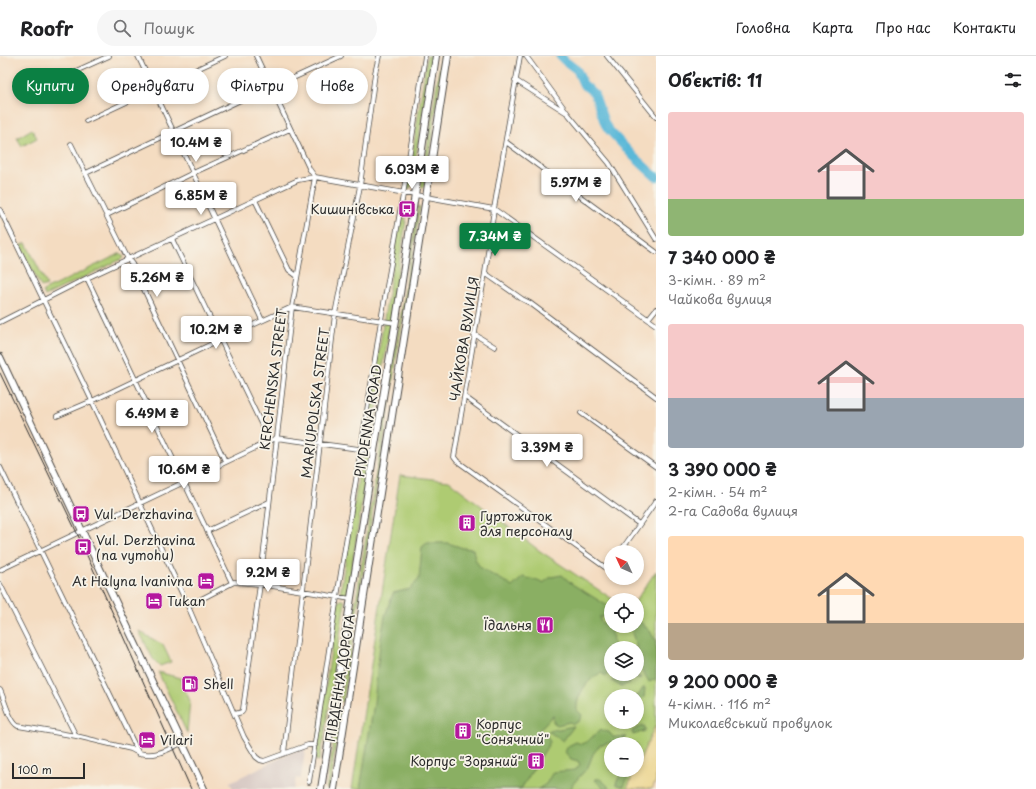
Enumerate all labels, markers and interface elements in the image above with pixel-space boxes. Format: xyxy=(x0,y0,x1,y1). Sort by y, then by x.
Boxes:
search box xyxy=(97,10,377,46)
text: Roofr xyxy=(20,14,73,42)
text: Пошук xyxy=(143,16,194,39)
icon: search xyxy=(111,17,133,39)
text: Головна xyxy=(736,17,790,38)
text: Карта xyxy=(812,17,853,38)
text: Про нас xyxy=(875,17,931,38)
text: Контакти xyxy=(953,17,1016,38)
text: Об’єктів: 11 xyxy=(668,67,762,93)
chip: Купити xyxy=(12,68,89,104)
chip: Орендувати xyxy=(97,68,209,104)
chip: Фільтри xyxy=(217,68,298,104)
chip: Нове xyxy=(306,68,368,104)
icon: filters xyxy=(1002,69,1024,91)
pin: 10.4M ₴ xyxy=(159,129,233,163)
text: 10.4M ₴ xyxy=(170,132,222,151)
icon: home xyxy=(810,138,882,210)
pin: 6.03M ₴ xyxy=(375,156,449,190)
text: 6.03M ₴ xyxy=(385,159,439,178)
pin: 5.97M ₴ xyxy=(539,169,613,203)
text: 5.97M ₴ xyxy=(550,172,602,191)
pin: 6.85M ₴ xyxy=(164,182,238,216)
text: 6.85M ₴ xyxy=(174,185,228,204)
place label: Кишинівська xyxy=(310,199,395,218)
bus stop icon: Кишинівська xyxy=(397,199,417,219)
pin: 7.34M ₴ xyxy=(458,223,532,257)
text: 7.34M ₴ xyxy=(469,226,521,245)
text: 7 340 000 ₴ xyxy=(668,244,776,270)
pin: 5.26M ₴ xyxy=(120,264,194,298)
text: 5.26M ₴ xyxy=(130,267,184,286)
text: 3-кімн. · 89 m² xyxy=(668,270,766,289)
street label: ЧАЙКОВА ВУЛИЦЯ xyxy=(444,275,483,403)
text: Чайкова вулиця xyxy=(668,289,772,308)
street label: KERCHENSKA STREET xyxy=(254,307,291,451)
pin: 10.2M ₴ xyxy=(179,316,253,350)
text: 10.2M ₴ xyxy=(190,319,242,338)
street label: MARIUPOLSKA STREET xyxy=(296,326,333,479)
icon: home xyxy=(810,350,882,422)
street label: PIVDENNA ROAD xyxy=(349,363,386,479)
pin: 6.49M ₴ xyxy=(115,400,189,434)
text: 6.49M ₴ xyxy=(125,403,179,422)
pin: 3.39M ₴ xyxy=(510,434,584,468)
text: 3.39M ₴ xyxy=(521,437,573,456)
pin: 10.6M ₴ xyxy=(147,456,221,490)
text: 3 390 000 ₴ xyxy=(668,456,777,482)
text: 10.6M ₴ xyxy=(158,459,210,478)
text: 2-кімн. · 54 m² xyxy=(668,482,767,501)
text: 2-га Садова вулиця xyxy=(668,501,798,520)
bus stop icon: Vul. Derzhavina xyxy=(71,504,91,524)
place label: Vul. Derzhavina xyxy=(94,504,194,523)
place label: Гуртожиток для персоналу xyxy=(480,506,573,540)
building icon: Гуртожиток для персоналу xyxy=(457,513,477,533)
place label: Vul. Derzhavina (na vymohu) xyxy=(96,530,196,564)
bus stop icon: Vul. Derzhavina (na vymohu) xyxy=(73,537,93,557)
north arrow xyxy=(604,545,644,585)
map controls xyxy=(604,545,644,777)
pin: 9.2M ₴ xyxy=(235,559,301,593)
text: 9.2M ₴ xyxy=(246,562,290,581)
icon: home xyxy=(810,562,882,634)
place label: At Halyna Ivanivna xyxy=(72,571,194,590)
hotel icon: At Halyna Ivanivna xyxy=(196,571,216,591)
hotel icon: Tukan xyxy=(144,591,164,611)
place label: Tukan xyxy=(167,591,206,610)
button: locate xyxy=(604,593,644,633)
street label: ПІВДЕННА ДОРОГА xyxy=(320,613,359,743)
place label: Їдальня xyxy=(484,615,532,634)
restaurant icon: Їдальня xyxy=(535,615,555,635)
button: layers xyxy=(604,641,644,681)
text: 9 200 000 ₴ xyxy=(668,668,777,694)
fuel station icon: Shell xyxy=(180,674,200,694)
place label: Shell xyxy=(203,674,234,693)
button: + xyxy=(604,689,644,729)
text: 4-кімн. · 116 m² xyxy=(668,694,771,713)
text: Миколаєвський провулок xyxy=(668,713,832,732)
place label: Корпус "Сонячний" xyxy=(476,714,549,748)
building icon: Корпус "Сонячний" xyxy=(453,721,473,741)
hotel icon: Vilari xyxy=(137,730,157,750)
place label: Vilari xyxy=(160,730,193,749)
button: − xyxy=(604,737,644,777)
place label: Корпус "Зоряний" xyxy=(410,751,523,770)
building icon: Корпус "Зоряний" xyxy=(526,751,546,771)
scale bar xyxy=(12,761,85,780)
text: 100 m xyxy=(18,761,52,778)

